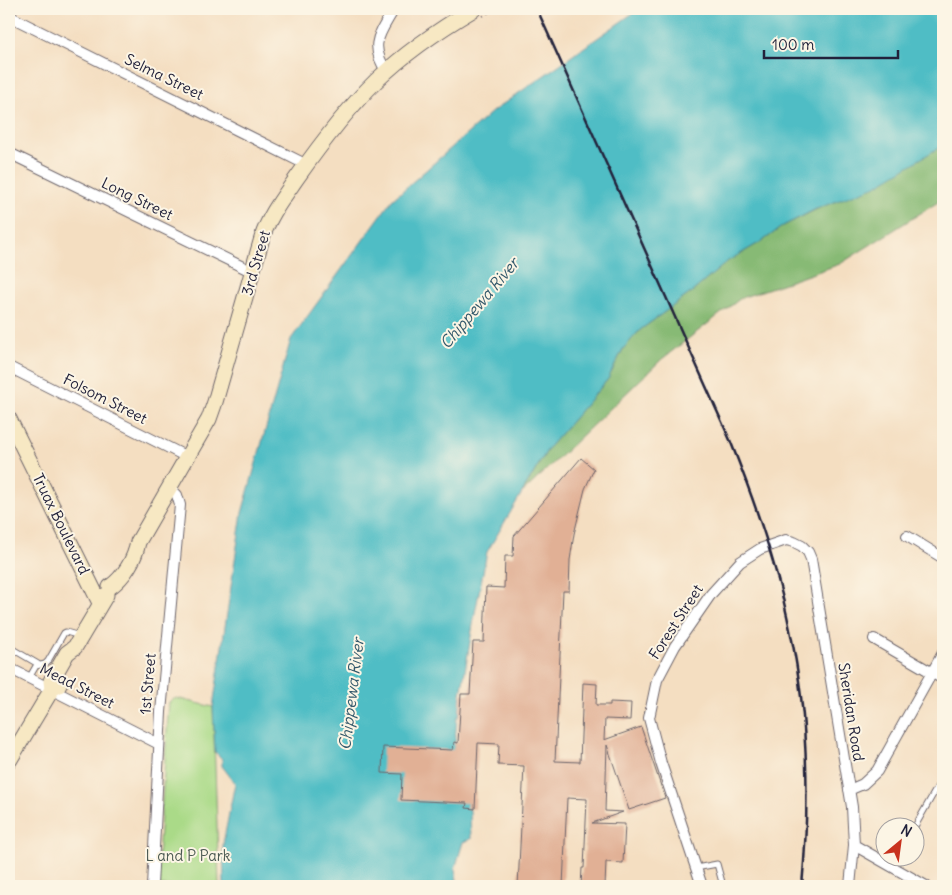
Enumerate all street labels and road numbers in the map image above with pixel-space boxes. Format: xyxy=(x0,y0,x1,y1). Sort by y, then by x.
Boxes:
street label: Selma Street xyxy=(122,49,207,104)
street label: Long Street xyxy=(98,173,176,224)
street label: 3rd Street xyxy=(237,228,274,298)
street label: Folsom Street xyxy=(60,369,150,428)
street label: Truax Boulevard xyxy=(29,470,94,578)
street label: Forest Street xyxy=(644,581,707,663)
street label: 1st Street xyxy=(135,653,160,715)
street label: Mead Street xyxy=(37,659,118,712)
street label: Sheridan Road xyxy=(834,661,869,763)

